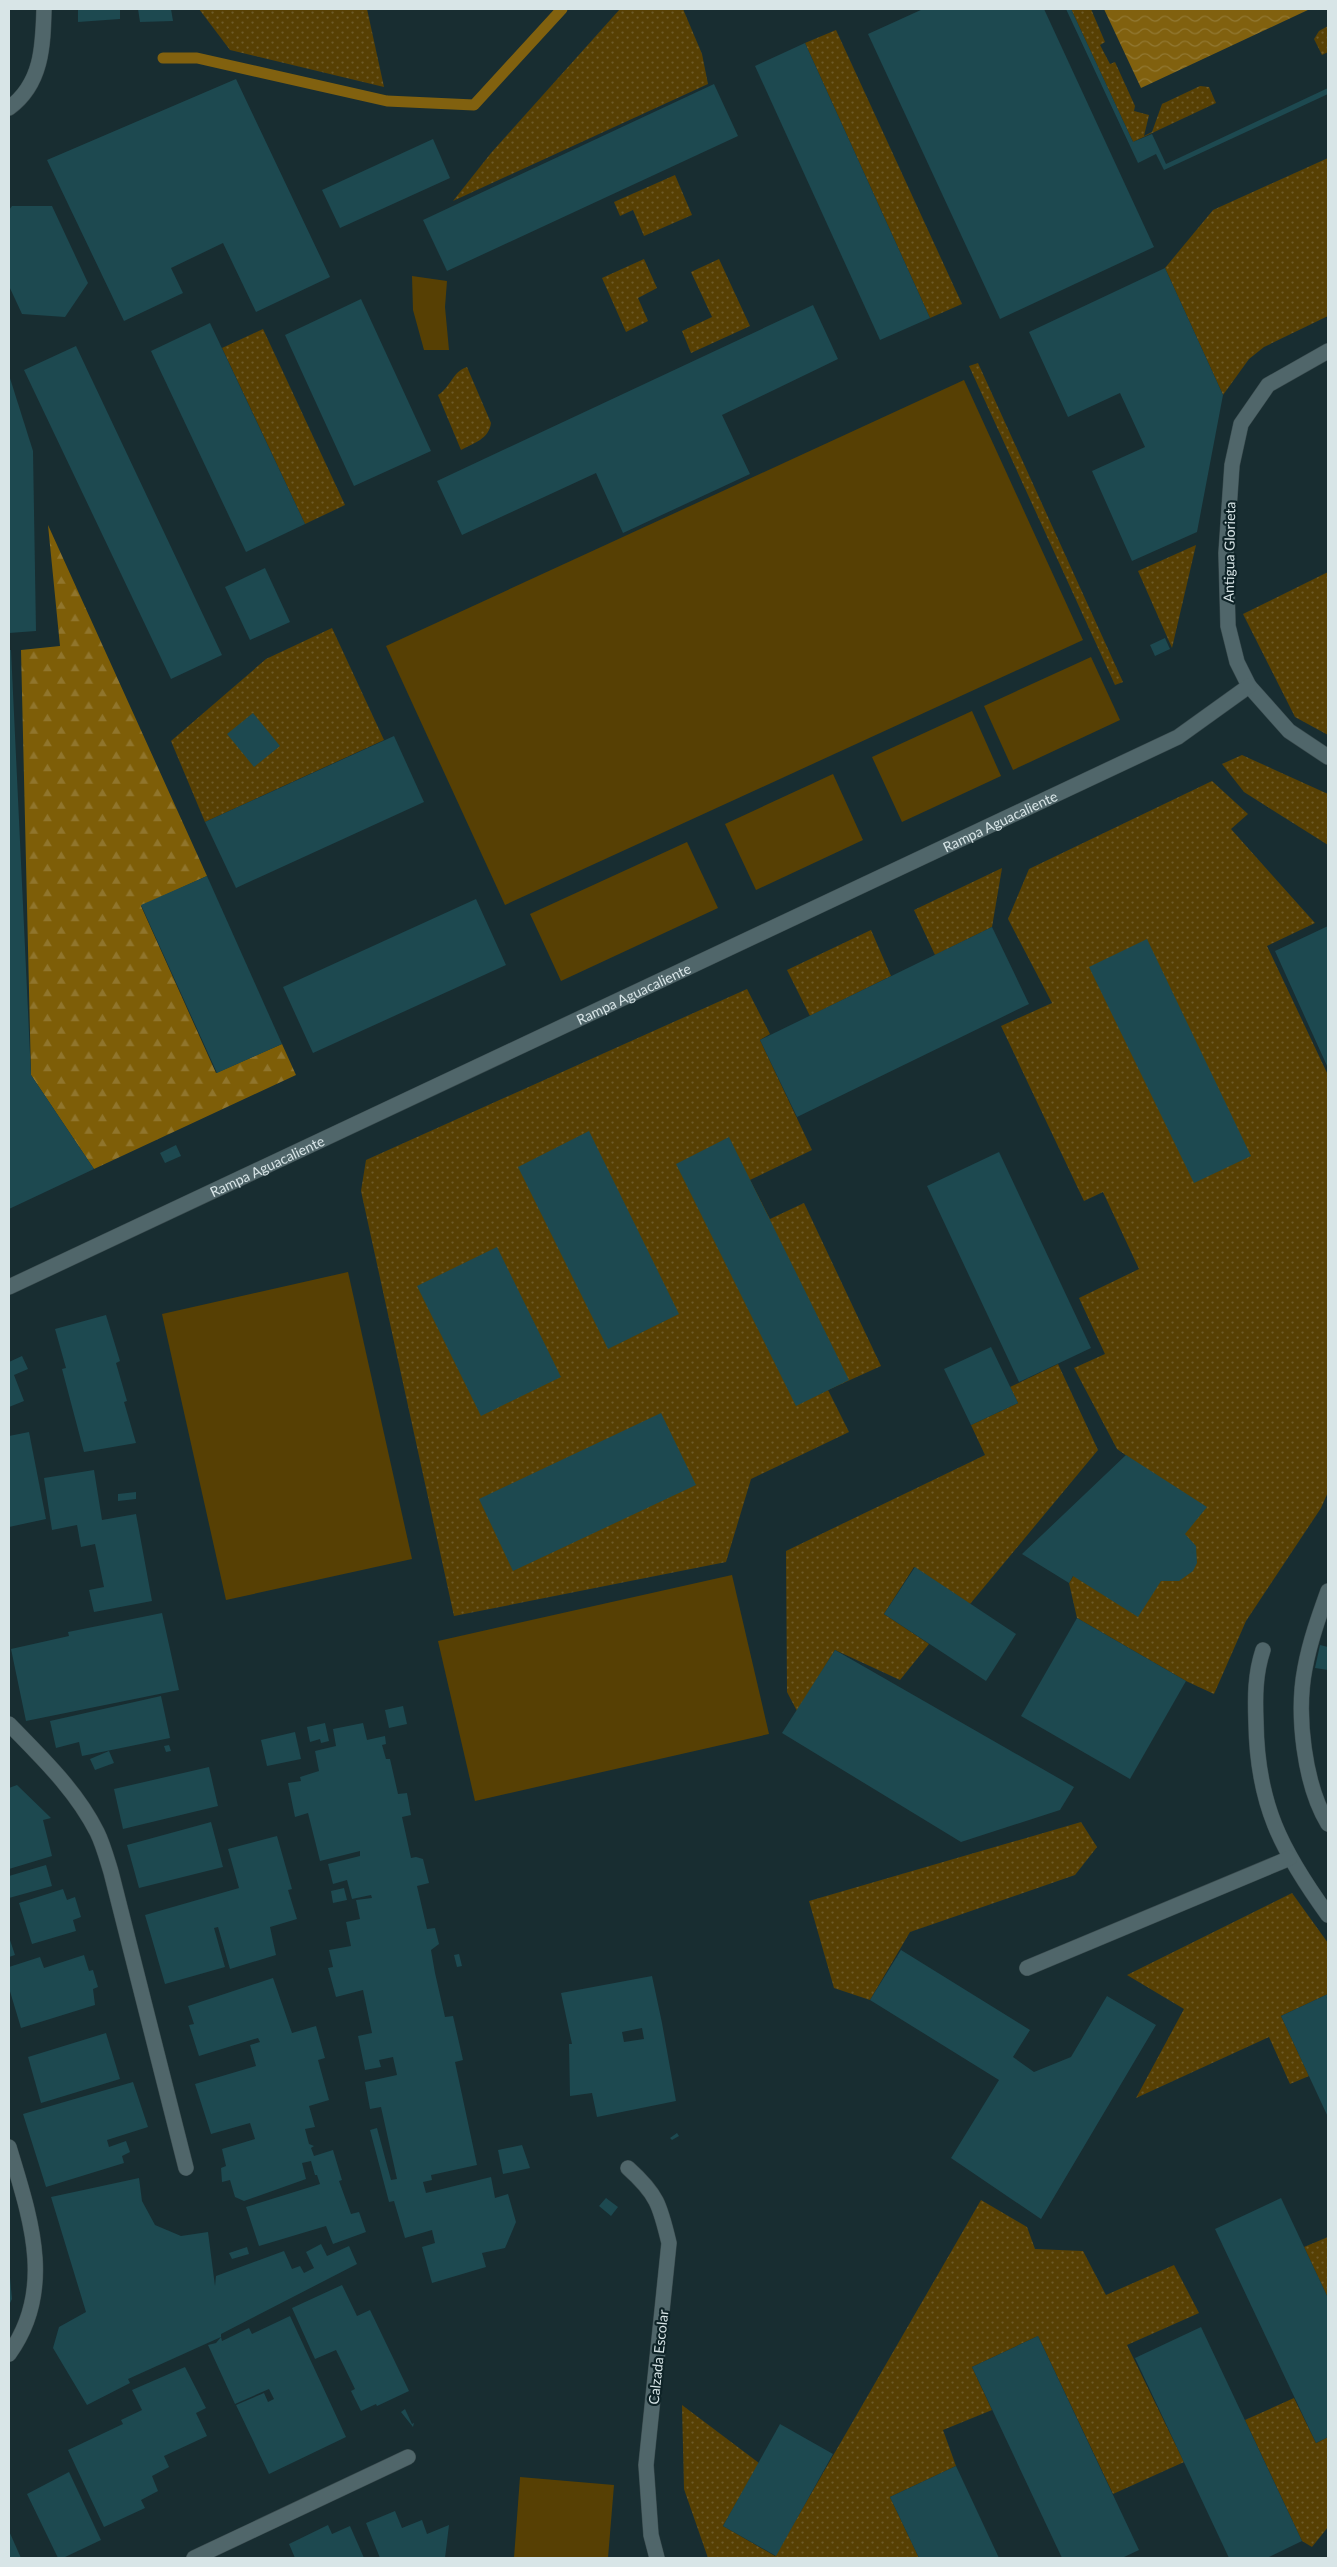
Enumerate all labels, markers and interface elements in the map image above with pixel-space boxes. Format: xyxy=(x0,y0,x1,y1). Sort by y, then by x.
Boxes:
street label: Antigua Glorieta xyxy=(1220,502,1238,602)
street label: Rampa Aguacaliente xyxy=(940,787,1060,855)
street label: Rampa Aguacaliente xyxy=(573,959,693,1027)
street label: Rampa Aguacaliente xyxy=(207,1131,327,1200)
street label: Calzada Escolar xyxy=(645,2309,671,2405)

